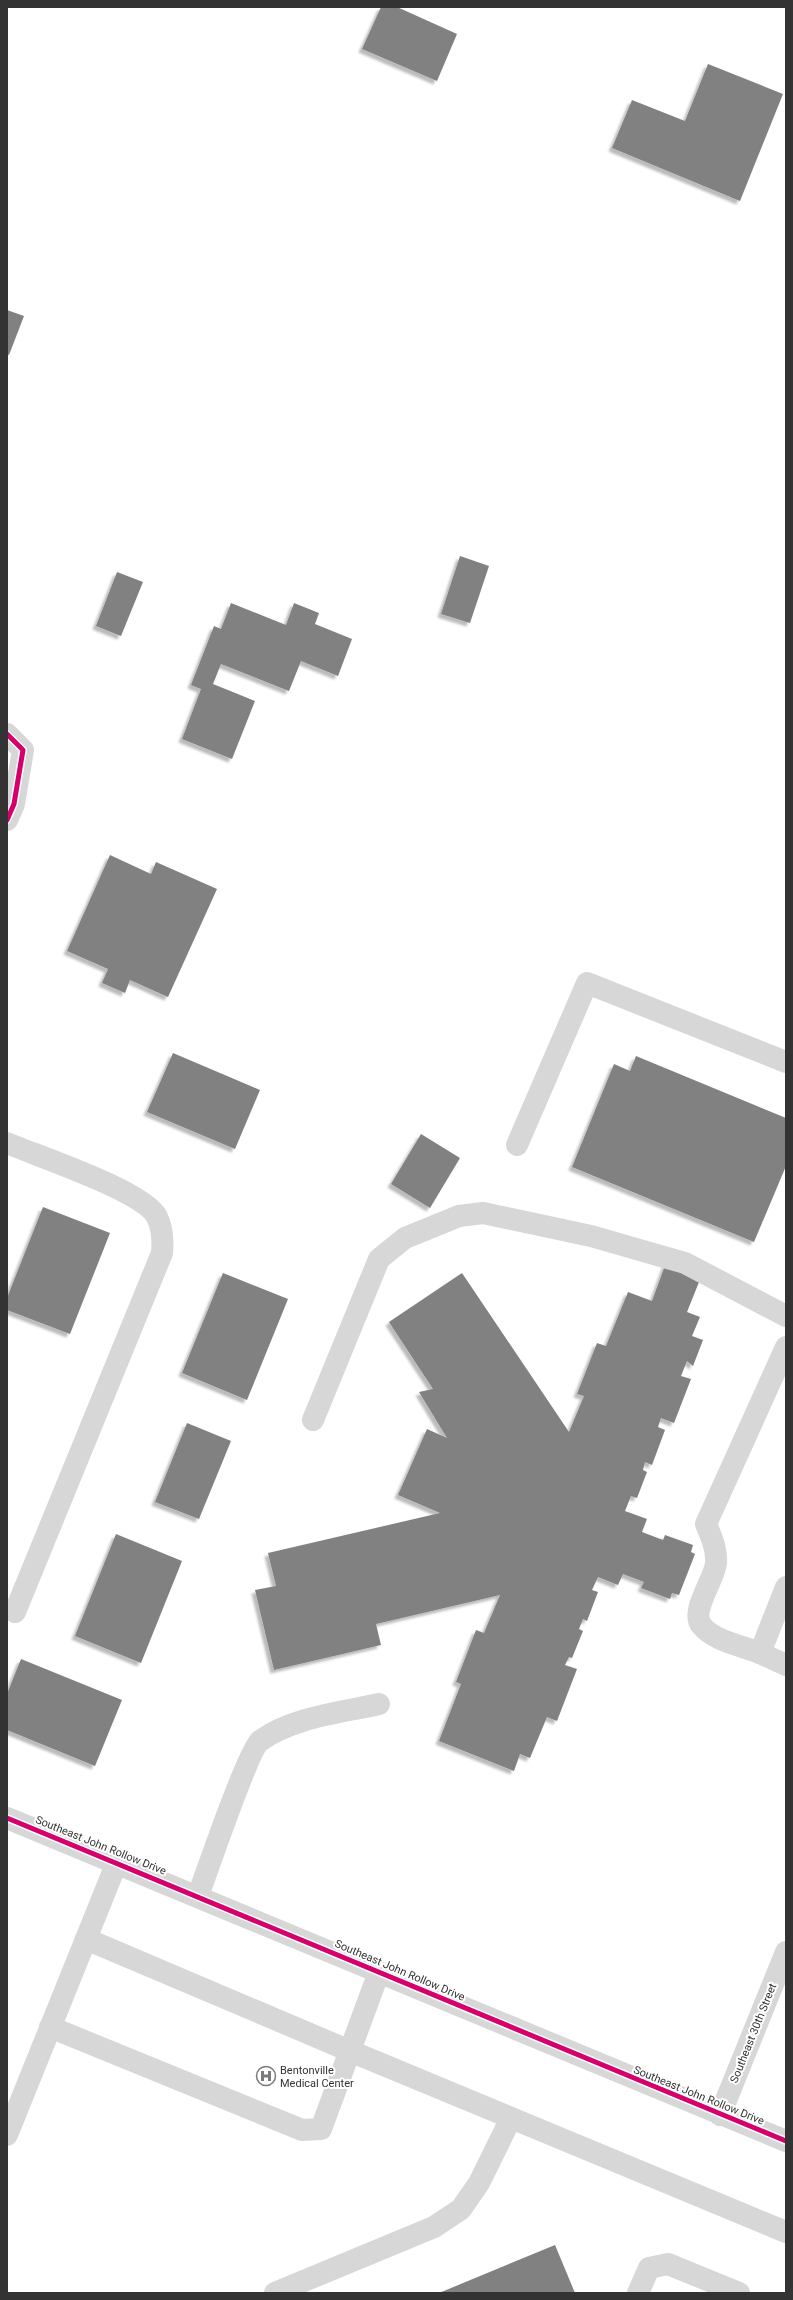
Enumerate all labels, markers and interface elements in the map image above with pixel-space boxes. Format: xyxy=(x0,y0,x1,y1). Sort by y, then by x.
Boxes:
street label: Southeast John Rollow Drive xyxy=(34,1813,168,1878)
street label: Southeast John Rollow Drive xyxy=(333,1937,467,2004)
street label: Southeast 30th Street xyxy=(728,1981,780,2085)
street label: Southeast John Rollow Drive xyxy=(632,2063,766,2128)
place label: Bentonville Medical Center xyxy=(280,2064,354,2090)
hospital icon: Bentonville Medical Center xyxy=(255,2065,277,2087)

